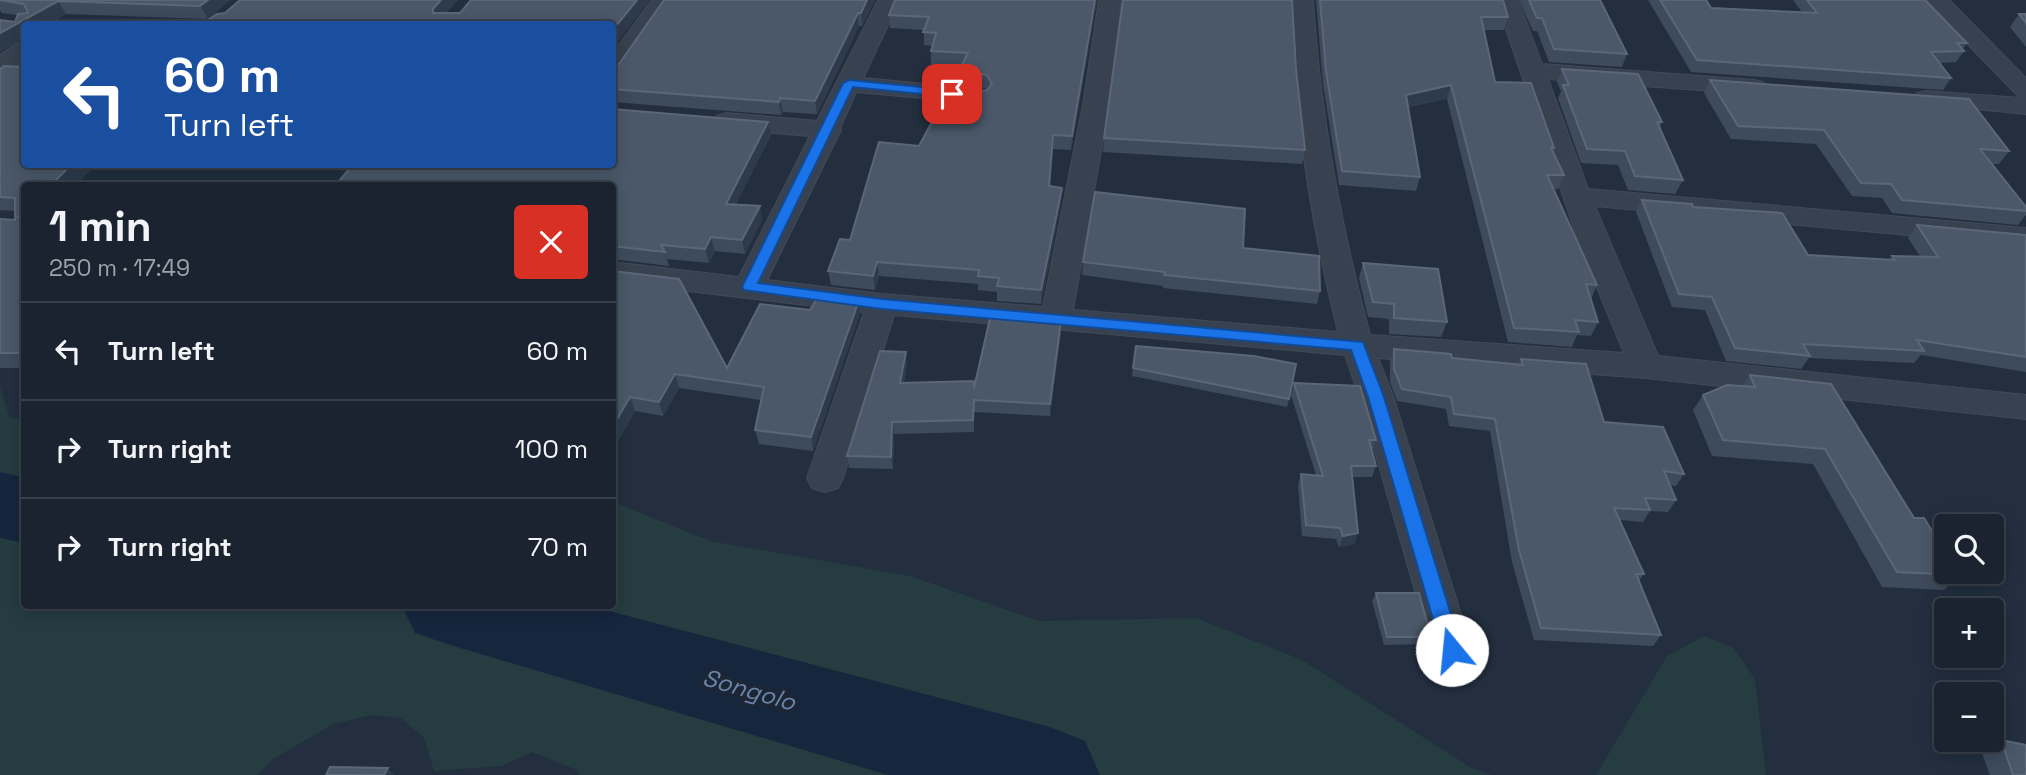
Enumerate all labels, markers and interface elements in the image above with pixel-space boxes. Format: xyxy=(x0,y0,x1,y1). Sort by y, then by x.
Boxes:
text: 60 m xyxy=(164,44,280,106)
icon: left xyxy=(49,49,140,140)
pin xyxy=(922,64,982,124)
icon: arrive xyxy=(933,75,971,113)
text: Turn left xyxy=(164,105,294,145)
text: 1 min xyxy=(49,200,152,253)
button: close xyxy=(514,205,588,279)
text: 250 m · 17:49 xyxy=(49,253,190,283)
icon: left xyxy=(49,332,87,370)
text: Turn left xyxy=(108,334,215,368)
text: 60 m xyxy=(526,334,588,368)
icon: right xyxy=(49,430,87,468)
text: Turn right xyxy=(108,432,232,466)
text: 100 m xyxy=(515,432,588,466)
map controls xyxy=(1934,514,2004,752)
button: search xyxy=(1934,514,2004,584)
icon: right xyxy=(49,528,87,566)
text: Turn right xyxy=(108,530,232,564)
text: 70 m xyxy=(528,530,588,564)
button: + xyxy=(1934,598,2004,668)
position arrow xyxy=(1415,613,1489,687)
water label: Songolo xyxy=(699,661,800,718)
button: − xyxy=(1934,682,2004,752)

